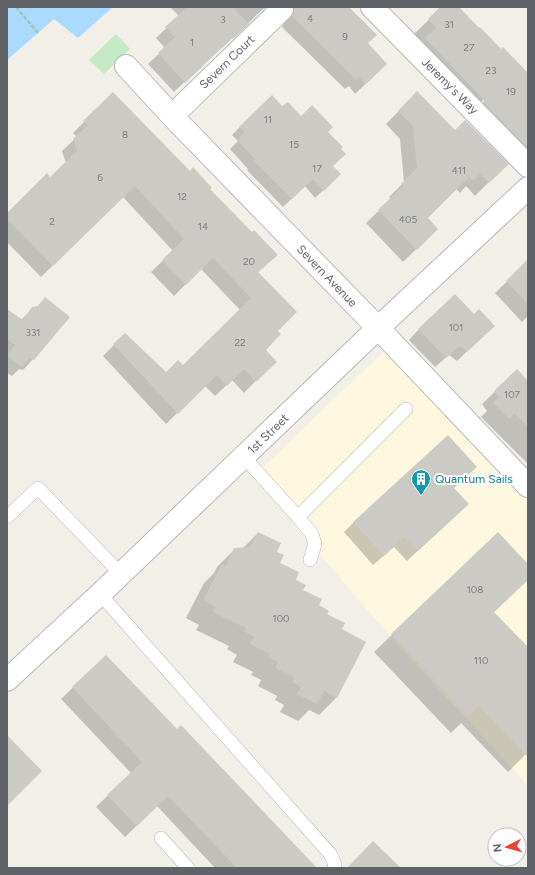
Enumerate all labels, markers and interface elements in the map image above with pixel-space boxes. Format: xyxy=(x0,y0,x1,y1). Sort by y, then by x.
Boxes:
house number: 4 xyxy=(307,12,313,25)
house number: 3 xyxy=(220,13,226,26)
house number: 31 xyxy=(444,18,454,31)
house number: 9 xyxy=(342,30,348,43)
street label: Severn Court xyxy=(197,32,258,92)
house number: 1 xyxy=(190,36,194,49)
house number: 27 xyxy=(464,41,475,54)
street label: Jeremy's Way xyxy=(419,55,482,118)
house number: 23 xyxy=(485,64,497,77)
house number: 19 xyxy=(506,85,516,98)
house number: 11 xyxy=(264,113,272,126)
house number: 8 xyxy=(122,128,128,141)
house number: 15 xyxy=(289,138,299,151)
house number: 17 xyxy=(312,162,322,175)
house number: 411 xyxy=(452,164,466,177)
house number: 6 xyxy=(97,171,103,184)
house number: 12 xyxy=(177,190,187,203)
house number: 405 xyxy=(399,213,417,226)
house number: 2 xyxy=(49,215,55,228)
house number: 14 xyxy=(198,220,208,233)
street label: Severn Avenue xyxy=(294,242,360,310)
house number: 20 xyxy=(243,255,255,268)
house number: 101 xyxy=(449,321,463,334)
house number: 331 xyxy=(25,326,41,339)
house number: 22 xyxy=(234,336,246,349)
house number: 107 xyxy=(504,388,521,401)
street label: 1st Street xyxy=(245,411,292,457)
building icon: Quantum Sails xyxy=(410,468,432,496)
place label: Quantum Sails xyxy=(435,472,513,486)
house number: 108 xyxy=(467,583,483,596)
house number: 100 xyxy=(273,612,289,625)
house number: 110 xyxy=(474,654,488,667)
north arrow xyxy=(487,827,527,867)
text: N xyxy=(491,843,504,853)

